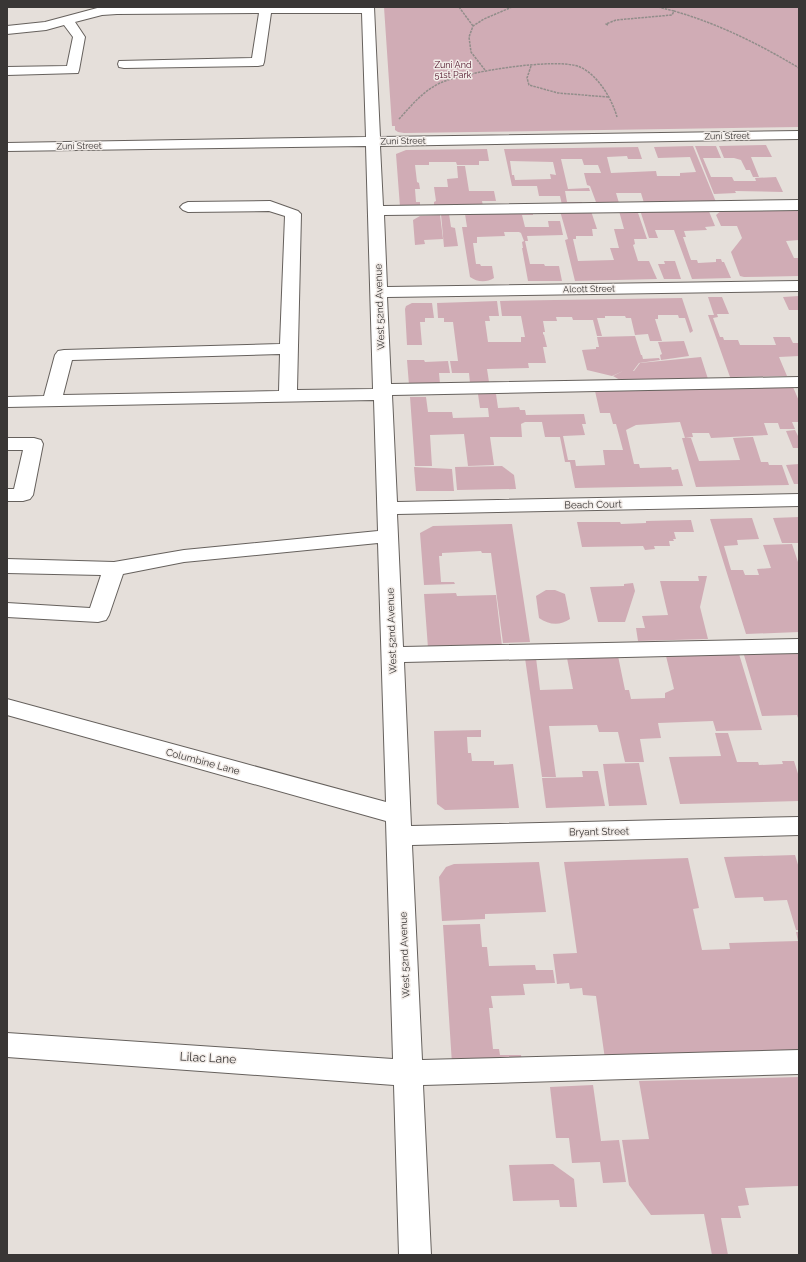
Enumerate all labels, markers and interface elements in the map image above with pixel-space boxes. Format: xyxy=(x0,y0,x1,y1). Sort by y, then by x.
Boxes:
park label: Zuni And 51st Park xyxy=(434,60,472,80)
street label: Zuni Street xyxy=(704,131,750,141)
street label: Zuni Street xyxy=(380,136,426,146)
street label: Zuni Street xyxy=(56,141,102,151)
street label: West 52nd Avenue xyxy=(372,263,387,350)
street label: Alcott Street xyxy=(563,284,615,294)
street label: Beach Court xyxy=(564,498,622,511)
street label: West 52nd Avenue xyxy=(384,587,399,674)
street label: Columbine Lane xyxy=(165,746,241,777)
street label: Bryant Street xyxy=(569,825,630,838)
street label: West 52nd Avenue xyxy=(397,911,412,998)
street label: Lilac Lane xyxy=(179,1050,237,1066)

